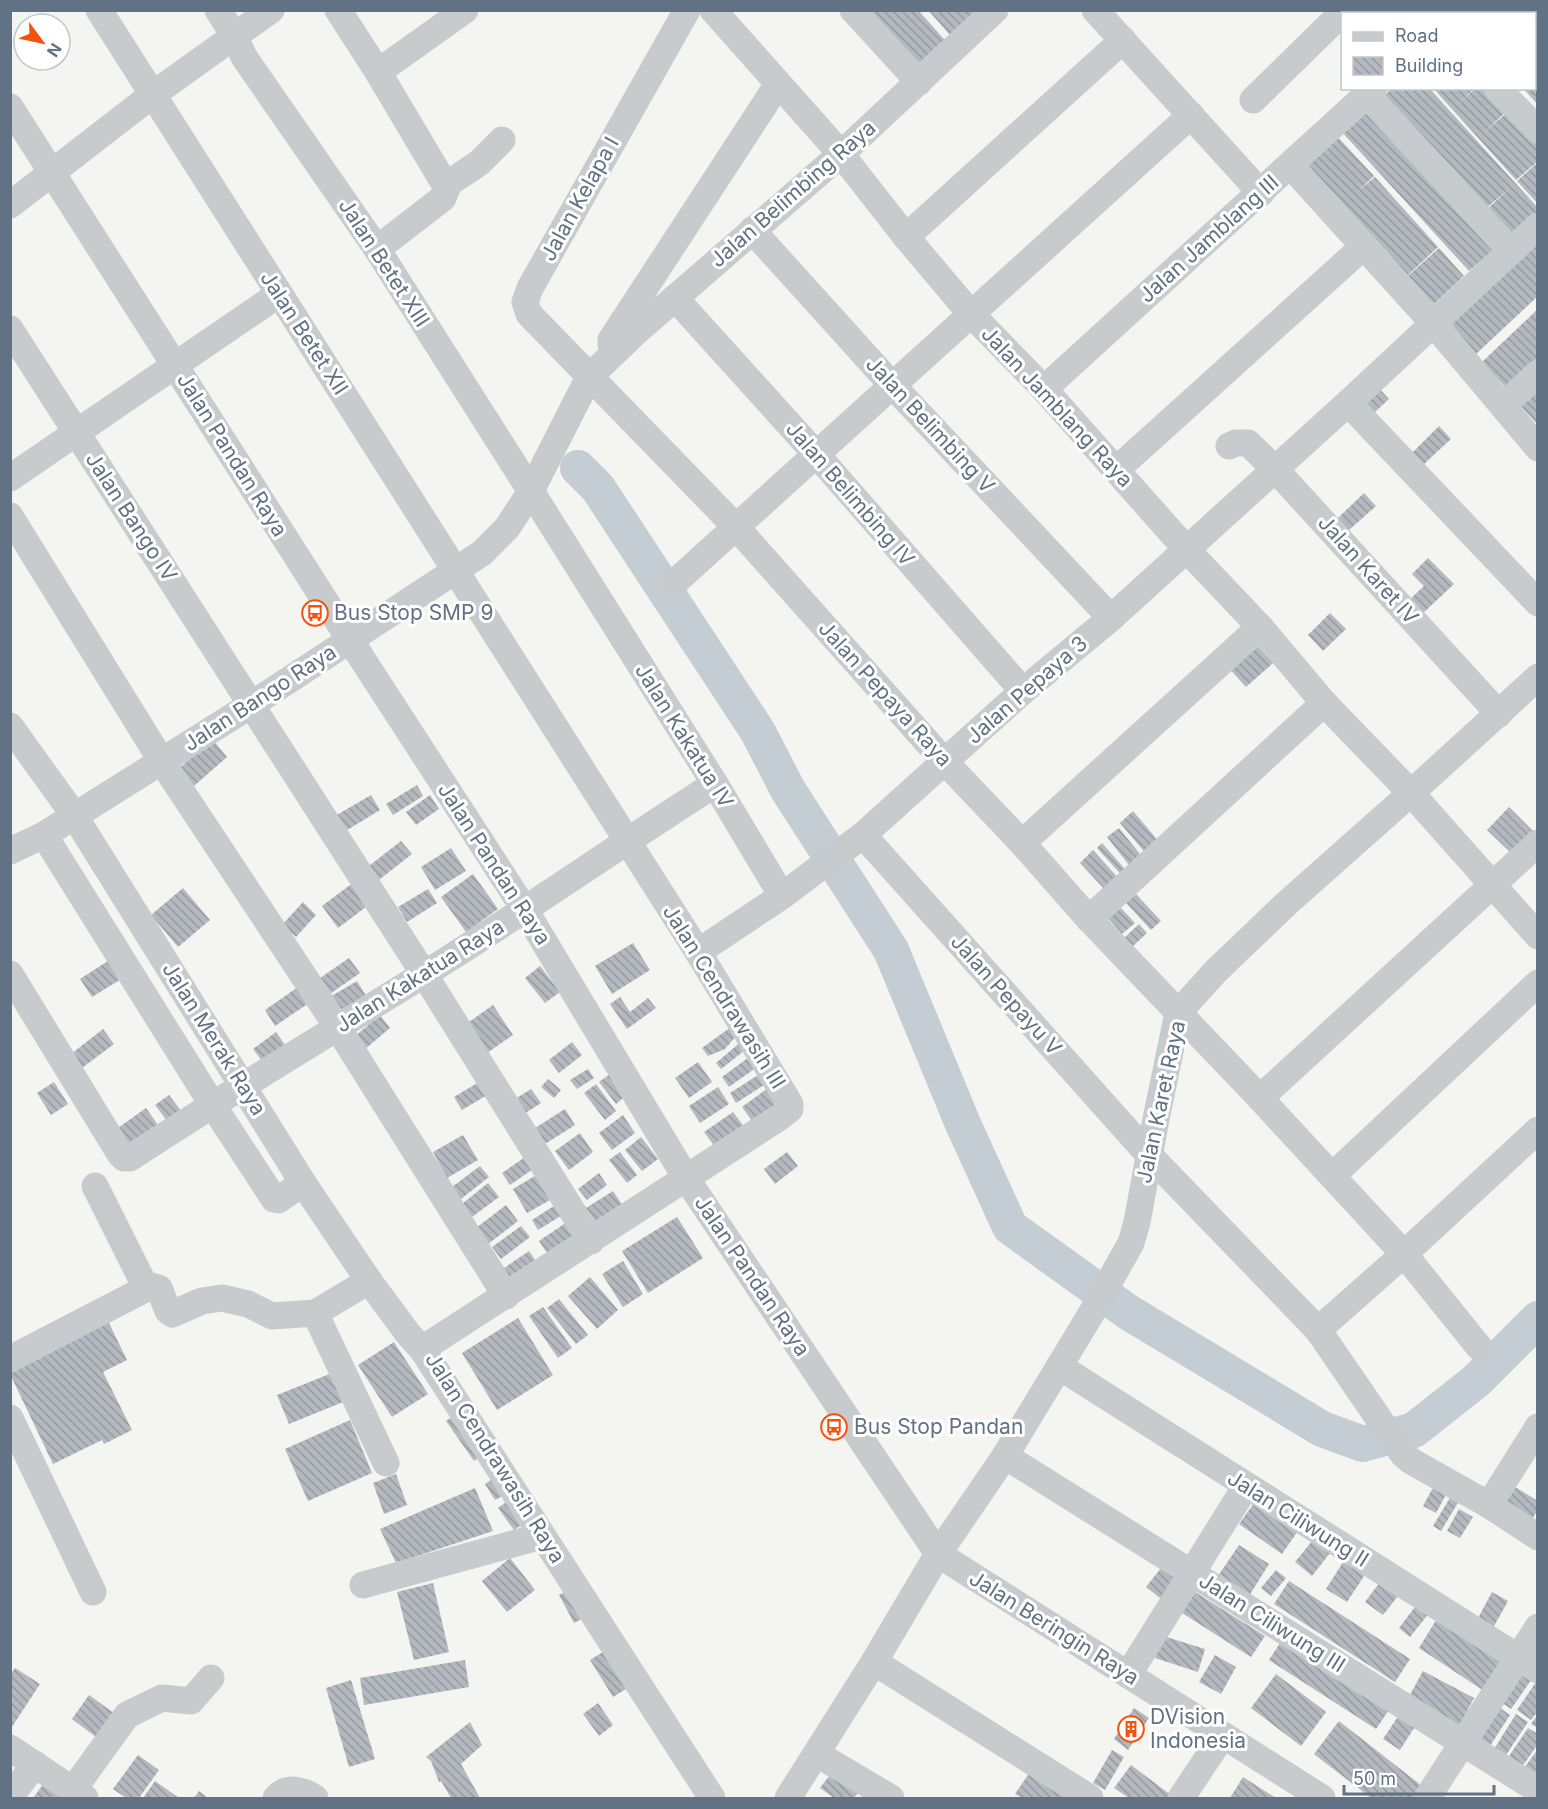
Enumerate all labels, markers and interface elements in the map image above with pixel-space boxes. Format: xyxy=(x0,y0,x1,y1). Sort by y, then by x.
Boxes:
north arrow xyxy=(12,12,72,72)
legend xyxy=(1341,12,1536,90)
text: Road xyxy=(1395,25,1438,46)
text: N xyxy=(43,40,66,61)
text: Building xyxy=(1395,55,1463,76)
street label: Jalan Belimbing Raya xyxy=(705,115,881,272)
street label: Jalan Kelapa I xyxy=(535,132,624,265)
street label: Jalan Jamblang III xyxy=(1134,169,1284,308)
street label: Jalan Betet XIII xyxy=(334,194,435,332)
street label: Jalan Betet XII xyxy=(255,266,354,399)
street label: Jalan Jamblang Raya xyxy=(976,321,1138,492)
street label: Jalan Belimbing V xyxy=(861,351,1000,498)
street label: Jalan Pandan Raya xyxy=(172,368,293,541)
street label: Jalan Belimbing IV xyxy=(781,416,920,571)
street label: Jalan Bango IV xyxy=(81,448,182,586)
street label: Jalan Karet IV xyxy=(1313,510,1424,629)
bus stop icon: Bus Stop SMP 9 xyxy=(300,598,330,628)
place label: Bus Stop SMP 9 xyxy=(334,600,493,625)
street label: Jalan Pepaya Raya xyxy=(814,616,957,771)
street label: Jalan Pepaya 3 xyxy=(961,631,1092,749)
street label: Jalan Bango Raya xyxy=(179,639,341,756)
street label: Jalan Kakatua IV xyxy=(630,659,739,812)
street label: Jalan Pandan Raya xyxy=(433,778,556,949)
street label: Jalan Cendrawasih III xyxy=(658,900,791,1093)
street label: Jalan Kakatua Raya xyxy=(331,914,508,1037)
street label: Jalan Pepayu V xyxy=(946,929,1067,1060)
street label: Jalan Merak Raya xyxy=(157,958,272,1120)
street label: Jalan Karet Raya xyxy=(1131,1018,1190,1186)
street label: Jalan Pandan Raya xyxy=(690,1191,815,1361)
street label: Jalan Cendrawasih Raya xyxy=(420,1348,571,1568)
bus stop icon: Bus Stop Pandan xyxy=(819,1412,849,1442)
place label: Bus Stop Pandan xyxy=(854,1414,1023,1439)
street label: Jalan Ciliwung II xyxy=(1223,1465,1373,1572)
street label: Jalan Beringin Raya xyxy=(965,1565,1144,1690)
street label: Jalan Ciliwung III xyxy=(1195,1568,1350,1678)
place label: DVision Indonesia xyxy=(1150,1704,1246,1753)
building icon: DVision Indonesia xyxy=(1116,1714,1146,1744)
scale bar xyxy=(1344,1758,1494,1796)
text: 50 m xyxy=(1353,1768,1396,1789)

